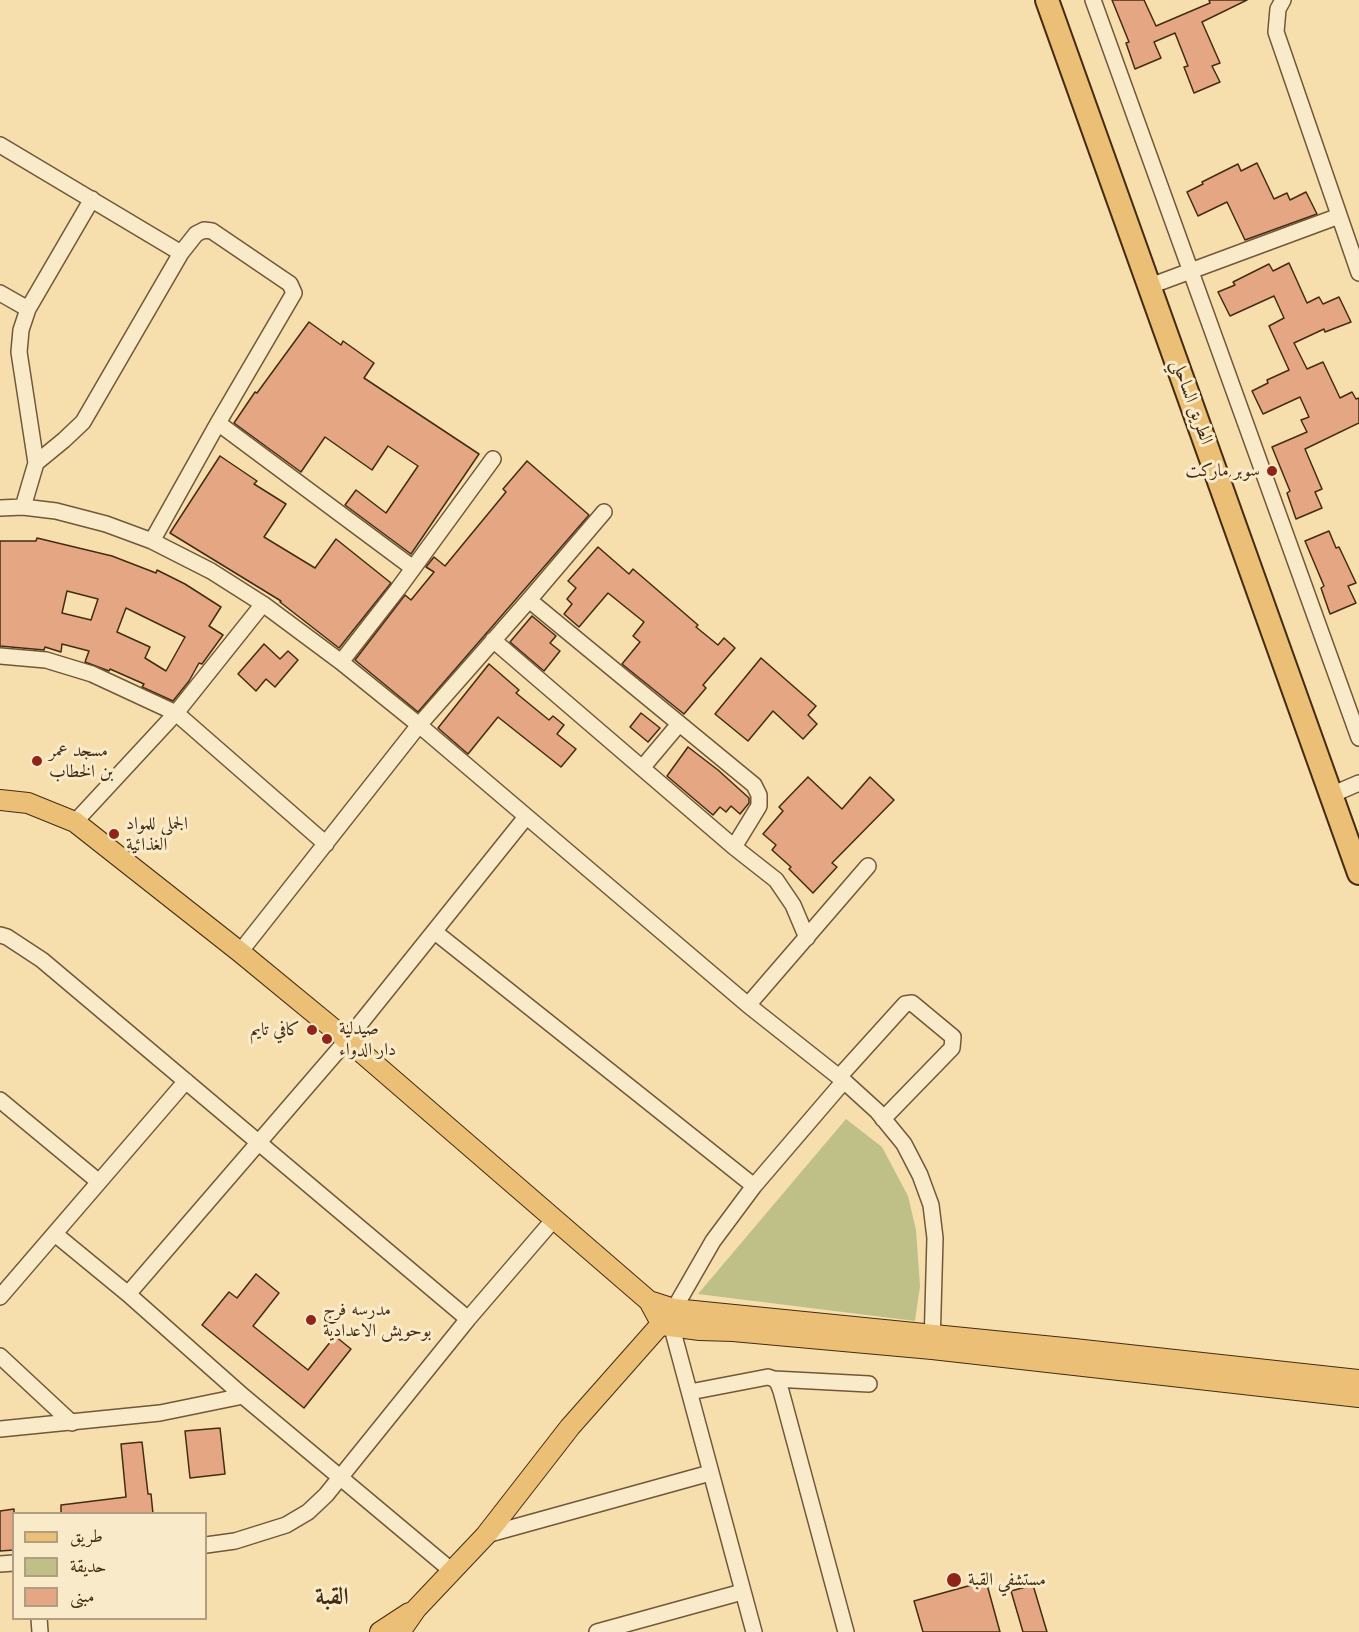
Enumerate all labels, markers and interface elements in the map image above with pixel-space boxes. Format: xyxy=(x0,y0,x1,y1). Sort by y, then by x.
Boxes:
street label: الطريق الساحلي xyxy=(1167,357,1217,447)
place label: سوبر ماركت xyxy=(1185,460,1260,482)
marker: سوبر ماركت xyxy=(1265,464,1279,478)
place label: مسجد عمر بن الخطاب xyxy=(49,740,113,783)
marker: مسجد عمر بن الخطاب xyxy=(30,754,44,768)
place label: الجملي للمواد الغذائية xyxy=(126,813,188,856)
marker: الجملي للمواد الغذائية xyxy=(107,827,121,841)
place label: صيدلية دار الدواء xyxy=(339,1018,396,1060)
place label: كافي تايم xyxy=(250,1019,300,1041)
marker: كافي تايم xyxy=(305,1023,319,1037)
marker: صيدلية دار الدواء xyxy=(320,1032,334,1046)
place label: مدرسه فرج بوحويش الاعدادية xyxy=(323,1299,431,1342)
marker: مدرسه فرج بوحويش الاعدادية xyxy=(304,1313,318,1327)
legend xyxy=(12,1512,207,1620)
text: طريق xyxy=(70,1525,103,1547)
text: حديقة xyxy=(70,1555,106,1577)
place label: مستشفي القبة xyxy=(968,1569,1046,1591)
marker: مستشفي القبة xyxy=(945,1571,963,1589)
district label: القبة xyxy=(315,1583,349,1611)
text: مبنى xyxy=(70,1585,95,1607)

